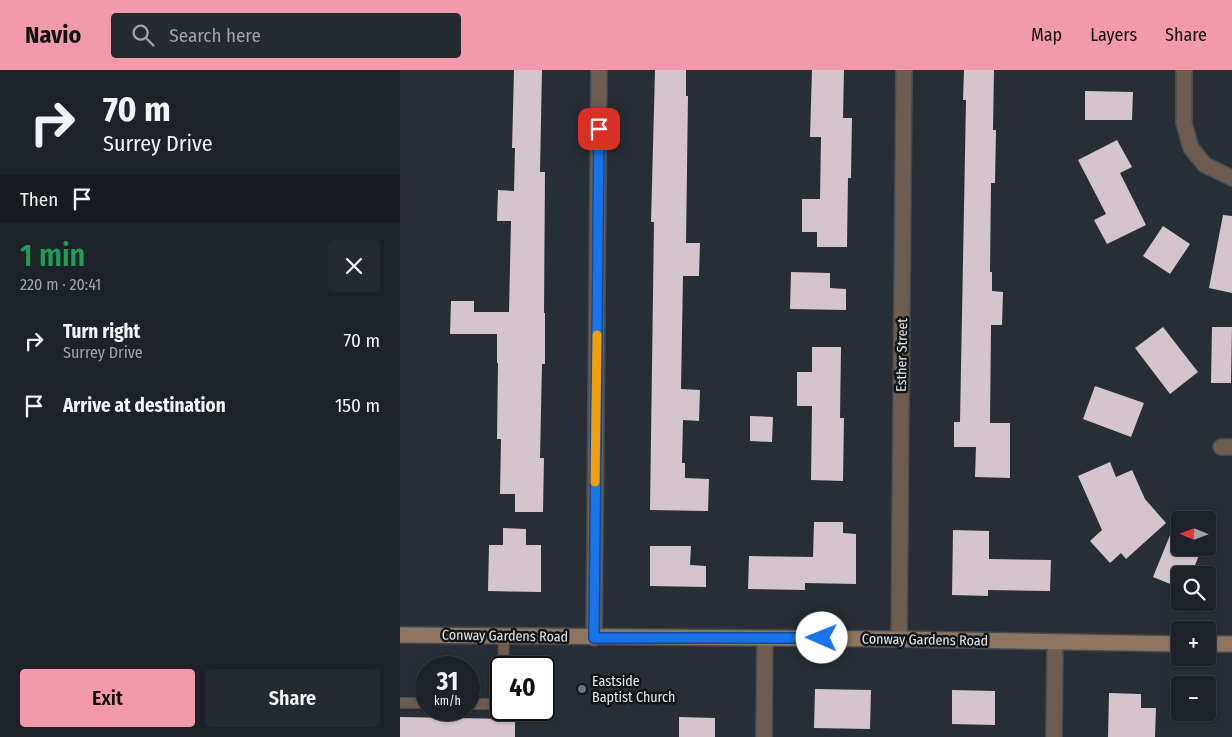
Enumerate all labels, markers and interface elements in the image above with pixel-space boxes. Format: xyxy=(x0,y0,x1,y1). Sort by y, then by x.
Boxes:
search box xyxy=(111,13,461,58)
text: Navio xyxy=(25,21,81,49)
icon: search xyxy=(129,21,157,49)
text: Search here xyxy=(169,24,261,47)
text: Map xyxy=(1031,24,1062,46)
text: Layers xyxy=(1090,24,1137,46)
text: Share xyxy=(1165,24,1207,46)
text: 70 m xyxy=(103,88,171,130)
icon: right xyxy=(20,90,85,155)
pin xyxy=(578,108,620,150)
icon: arrive xyxy=(585,115,613,143)
text: Surrey Drive xyxy=(103,130,213,157)
icon: arrive xyxy=(68,185,96,213)
text: Then xyxy=(20,188,58,211)
text: 1 min xyxy=(20,238,85,274)
button: close xyxy=(328,240,380,292)
text: 220 m · 20:41 xyxy=(20,275,101,294)
street label: Esther Street xyxy=(893,317,911,392)
text: Turn right xyxy=(63,320,140,343)
icon: right xyxy=(20,327,48,355)
text: 70 m xyxy=(344,329,380,352)
text: Surrey Drive xyxy=(63,343,143,362)
icon: arrive xyxy=(20,392,48,420)
text: Arrive at destination xyxy=(63,394,226,417)
text: 150 m xyxy=(335,394,380,417)
north arrow xyxy=(1171,511,1216,556)
map controls xyxy=(1171,511,1216,721)
button: search xyxy=(1171,566,1216,611)
position arrow xyxy=(795,611,847,663)
button: + xyxy=(1171,621,1216,666)
street label: Conway Gardens Road xyxy=(442,626,568,646)
street label: Conway Gardens Road xyxy=(862,630,988,650)
speed limit sign: 40 xyxy=(490,656,555,721)
text: 31 xyxy=(437,667,458,697)
button: Exit xyxy=(20,669,195,727)
button: Share xyxy=(205,669,380,727)
place label: Eastside Baptist Church xyxy=(592,673,675,706)
button: − xyxy=(1171,676,1216,721)
marker: Eastside Baptist Church xyxy=(576,683,588,695)
text: km/h xyxy=(434,694,461,708)

